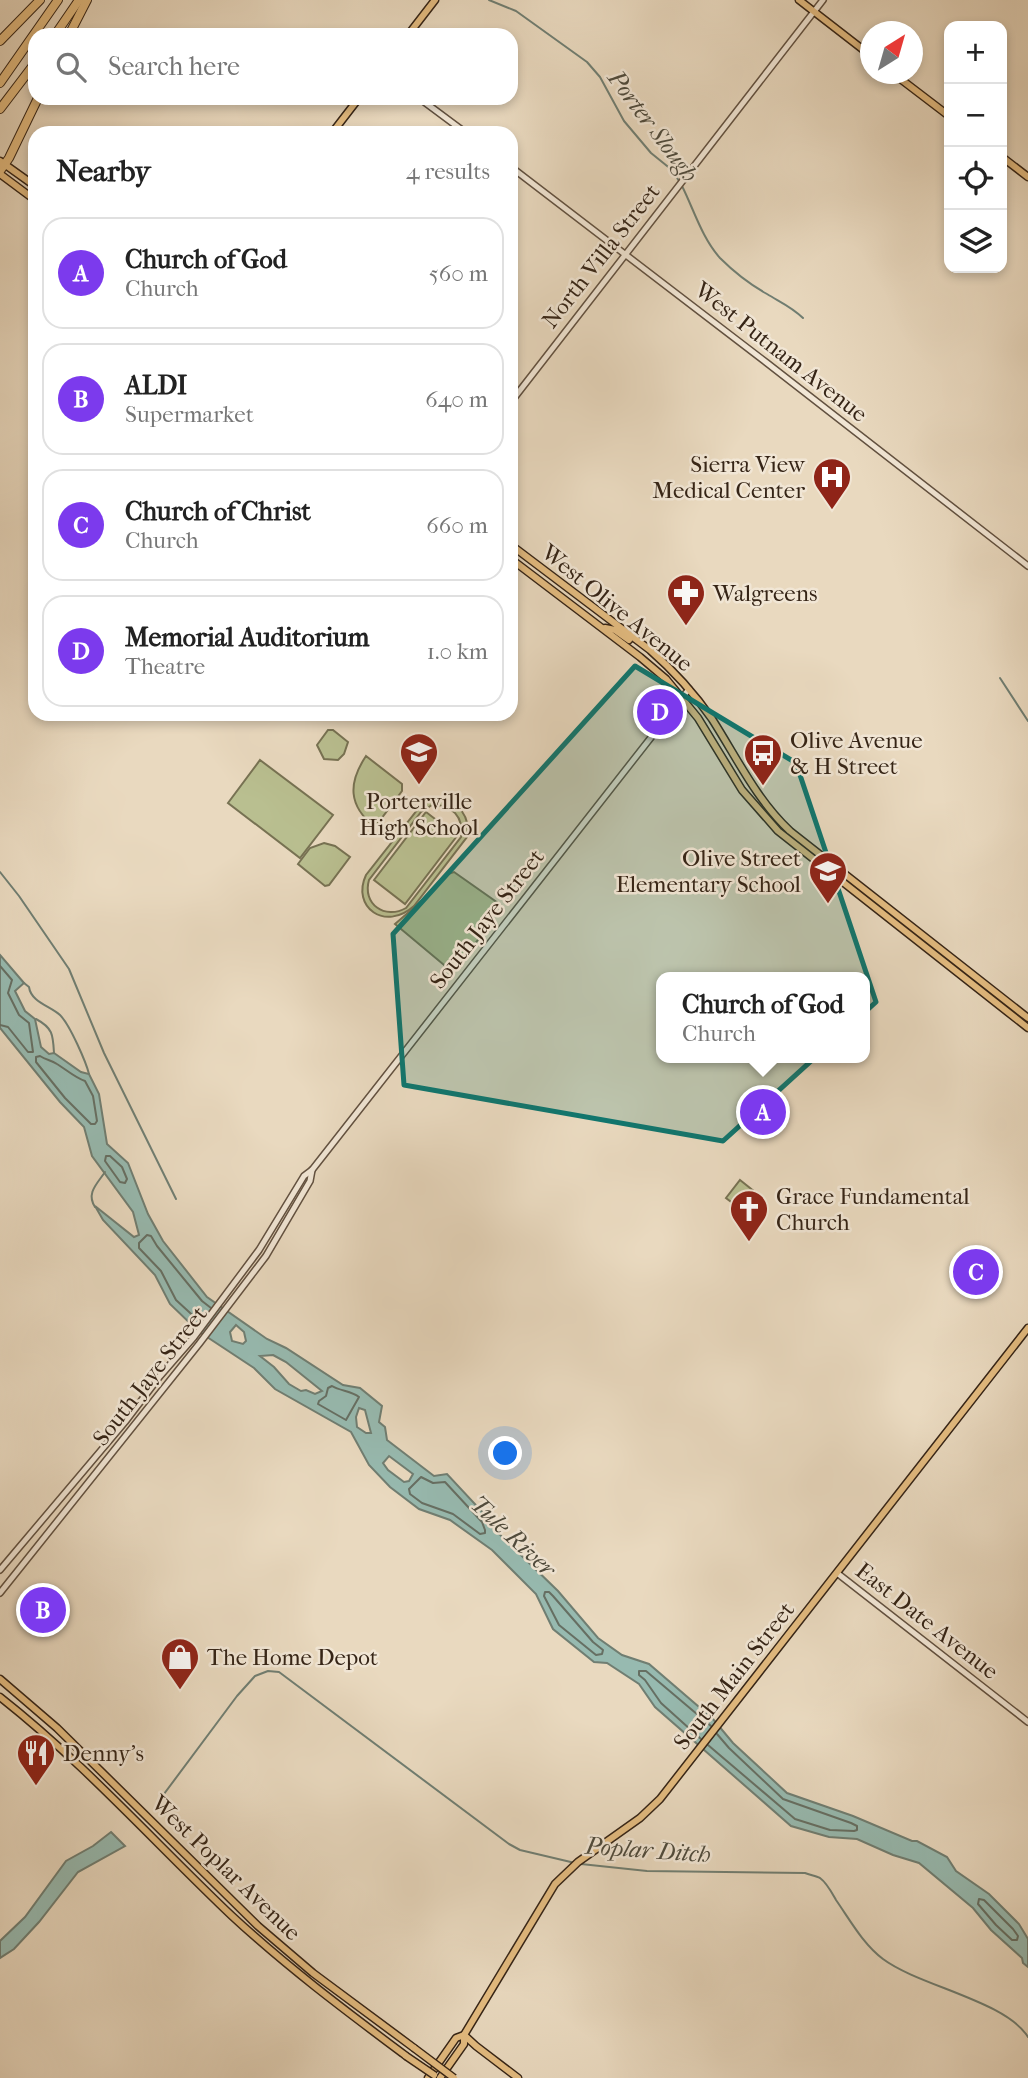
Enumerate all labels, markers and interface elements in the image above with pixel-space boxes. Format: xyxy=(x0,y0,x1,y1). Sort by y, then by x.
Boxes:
north arrow xyxy=(860,21,923,84)
map controls xyxy=(944,21,1007,273)
button: + xyxy=(944,21,1007,84)
search box xyxy=(28,28,518,105)
icon: search xyxy=(52,48,90,86)
text: Search here xyxy=(108,51,240,82)
water label: Porter Slough xyxy=(601,64,704,187)
button: − xyxy=(944,84,1007,147)
button: locate xyxy=(944,147,1007,210)
text: Nearby xyxy=(56,154,151,189)
text: 4 results xyxy=(406,158,490,185)
street label: North Villa Street xyxy=(536,179,666,333)
button: layers xyxy=(944,210,1007,273)
text: Church of God xyxy=(125,244,287,275)
text: A xyxy=(74,260,88,287)
text: 560 m xyxy=(429,260,488,287)
text: Church xyxy=(125,275,199,302)
street label: West Putnam Avenue xyxy=(689,276,873,428)
text: ALDI xyxy=(125,370,187,401)
text: B xyxy=(74,386,88,413)
text: 640 m xyxy=(425,386,488,413)
text: Supermarket xyxy=(125,401,254,428)
place label: Sierra View Medical Center xyxy=(652,451,806,504)
hospital icon: Sierra View Medical Center xyxy=(811,456,853,511)
text: Church of Christ xyxy=(125,496,311,527)
text: C xyxy=(73,512,89,539)
text: 660 m xyxy=(426,512,488,539)
text: Church xyxy=(125,527,199,554)
street label: West Olive Avenue xyxy=(535,538,698,677)
pharmacy icon: Walgreens xyxy=(665,572,707,627)
place label: Walgreens xyxy=(712,580,818,607)
text: Memorial Auditorium xyxy=(125,622,369,653)
text: D xyxy=(72,638,90,665)
text: 1.0 km xyxy=(427,638,488,665)
text: Theatre xyxy=(125,653,205,680)
pin: D xyxy=(637,686,683,738)
place label: Olive Avenue & H Street xyxy=(790,727,923,780)
school or university icon: Porterville High School xyxy=(398,731,440,786)
bus stop icon: Olive Avenue & H Street xyxy=(742,732,784,787)
place label: Porterville High School xyxy=(359,788,479,841)
street label: South Jaye Street xyxy=(424,844,550,994)
place label: Olive Street Elementary School xyxy=(616,845,802,898)
school or university icon: Olive Street Elementary School xyxy=(807,850,849,905)
popup xyxy=(656,972,870,1063)
text: Church of God xyxy=(682,989,844,1020)
text: Church xyxy=(682,1020,756,1047)
pin: A xyxy=(740,1086,786,1138)
place label: Grace Fundamental Church xyxy=(776,1183,970,1236)
church icon: Grace Fundamental Church xyxy=(728,1188,770,1243)
pin: C xyxy=(953,1246,999,1298)
street label: South Jaye Street xyxy=(87,1301,213,1451)
your location xyxy=(488,1436,522,1470)
water label: Tule River xyxy=(465,1490,563,1584)
street label: East Date Avenue xyxy=(850,1557,1004,1685)
pin: B xyxy=(20,1584,66,1636)
street label: South Main Street xyxy=(668,1597,800,1755)
shop icon: The Home Depot xyxy=(159,1636,201,1691)
place label: The Home Depot xyxy=(207,1644,378,1671)
restaurant icon: Denny's xyxy=(15,1732,57,1787)
place label: Denny's xyxy=(63,1740,144,1767)
street label: West Poplar Avenue xyxy=(145,1789,306,1946)
water label: Poplar Ditch xyxy=(583,1832,712,1868)

